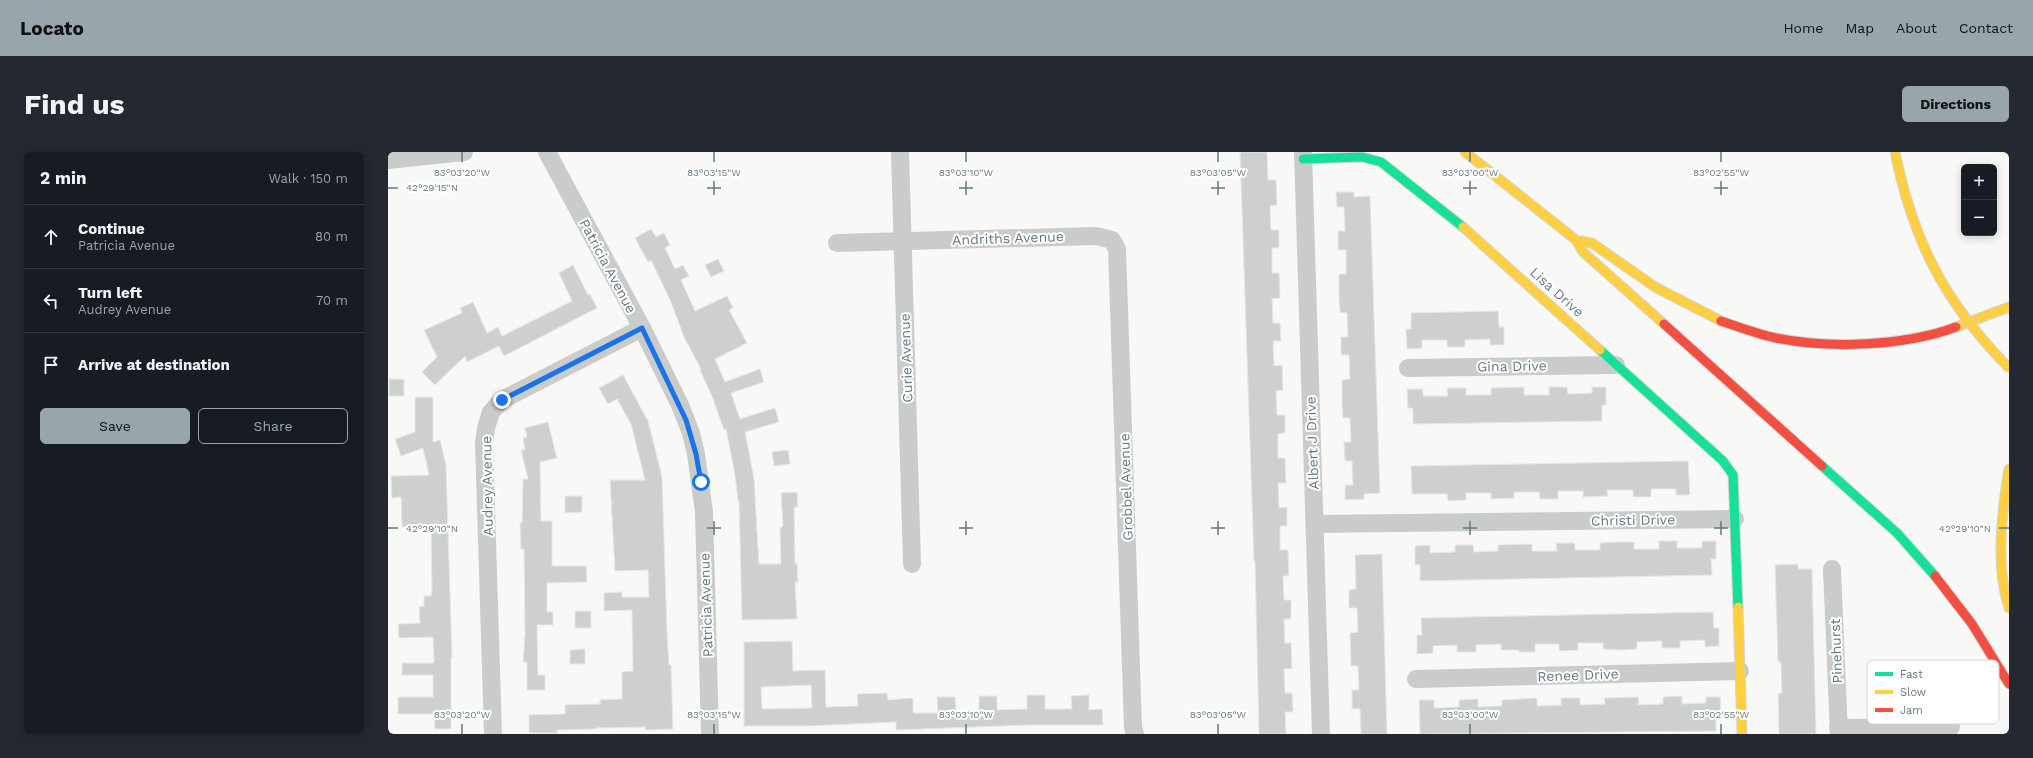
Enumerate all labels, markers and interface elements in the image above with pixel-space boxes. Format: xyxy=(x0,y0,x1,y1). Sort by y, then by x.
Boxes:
text: Locato xyxy=(20,17,84,40)
text: Home xyxy=(1783,20,1823,36)
text: Map xyxy=(1845,20,1874,36)
text: About xyxy=(1896,20,1937,36)
text: Contact xyxy=(1959,20,2013,36)
button: Directions xyxy=(1902,86,2009,122)
text: Find us xyxy=(24,88,124,121)
map controls xyxy=(1961,164,1997,236)
button: + xyxy=(1961,164,1997,200)
text: 83°03'20"W xyxy=(434,167,491,178)
text: 83°03'15"W xyxy=(687,167,741,178)
text: 83°03'10"W xyxy=(939,167,994,178)
text: 83°03'05"W xyxy=(1190,167,1247,178)
text: 83°03'00"W xyxy=(1442,167,1499,178)
text: 83°02'55"W xyxy=(1693,167,1749,178)
text: 2 min xyxy=(40,168,86,188)
text: Walk · 150 m xyxy=(269,171,348,186)
text: 42°29'15"N xyxy=(406,182,458,193)
button: − xyxy=(1961,200,1997,236)
street label: Patricia Avenue xyxy=(576,216,640,316)
text: Continue xyxy=(78,220,145,238)
icon: ahead xyxy=(40,226,62,248)
street label: Andriths Avenue xyxy=(952,228,1064,248)
text: 80 m xyxy=(315,229,348,244)
text: Patricia Avenue xyxy=(78,238,175,253)
street label: Lisa Drive xyxy=(1527,264,1587,320)
text: Turn left xyxy=(78,284,142,302)
icon: left xyxy=(40,290,62,312)
text: 70 m xyxy=(316,293,348,308)
text: Audrey Avenue xyxy=(78,302,171,317)
street label: Curie Avenue xyxy=(896,313,916,403)
icon: arrive xyxy=(40,354,62,376)
text: Arrive at destination xyxy=(78,356,230,374)
street label: Gina Drive xyxy=(1477,357,1547,375)
route end xyxy=(493,391,511,409)
street label: Albert J Drive xyxy=(1302,396,1322,490)
button: Save xyxy=(40,408,190,444)
button: Share xyxy=(198,408,348,444)
street label: Grobbel Avenue xyxy=(1116,433,1136,541)
street label: Audrey Avenue xyxy=(478,436,496,536)
route start xyxy=(692,473,710,491)
street label: Christi Drive xyxy=(1591,511,1675,529)
text: 42°29'10"N xyxy=(406,523,458,534)
text: 42°29'10"N xyxy=(1939,523,1991,534)
street label: Patricia Avenue xyxy=(696,553,716,657)
street label: Pinehurst xyxy=(1827,618,1845,684)
legend xyxy=(1867,660,1999,724)
street label: Renee Drive xyxy=(1537,666,1619,684)
text: Fast xyxy=(1900,668,1923,681)
text: Slow xyxy=(1900,686,1926,699)
text: Jam xyxy=(1900,704,1923,717)
text: 83°03'20"W xyxy=(434,709,491,720)
text: 83°03'15"W xyxy=(687,709,741,720)
text: 83°03'10"W xyxy=(939,709,994,720)
text: 83°03'05"W xyxy=(1190,709,1247,720)
text: 83°03'00"W xyxy=(1442,709,1499,720)
text: 83°02'55"W xyxy=(1693,709,1749,720)

